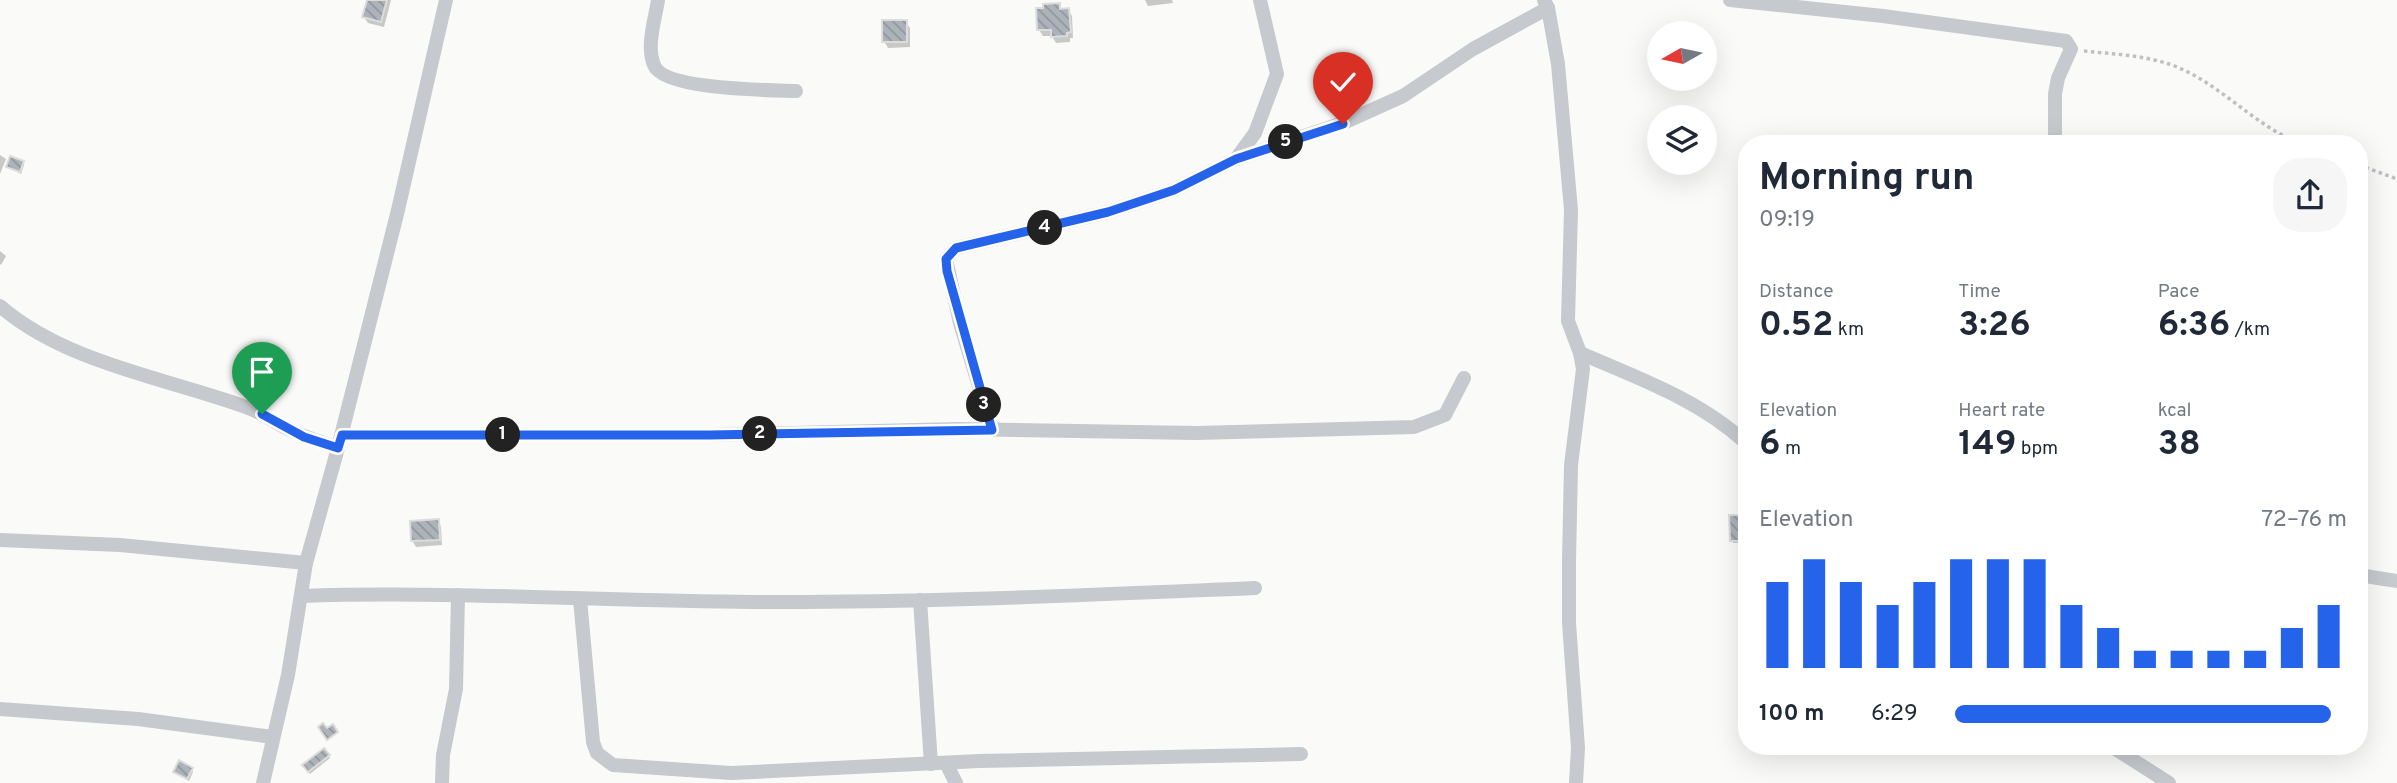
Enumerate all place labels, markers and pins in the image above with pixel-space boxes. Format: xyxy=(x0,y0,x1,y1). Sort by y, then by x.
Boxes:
pin xyxy=(1313,52,1373,124)
pin: 5 xyxy=(1268,124,1304,160)
pin: 4 xyxy=(1028,210,1062,246)
pin xyxy=(232,342,292,414)
pin: 3 xyxy=(967,388,1002,422)
pin: 2 xyxy=(742,416,778,452)
pin: 1 xyxy=(486,418,520,452)

